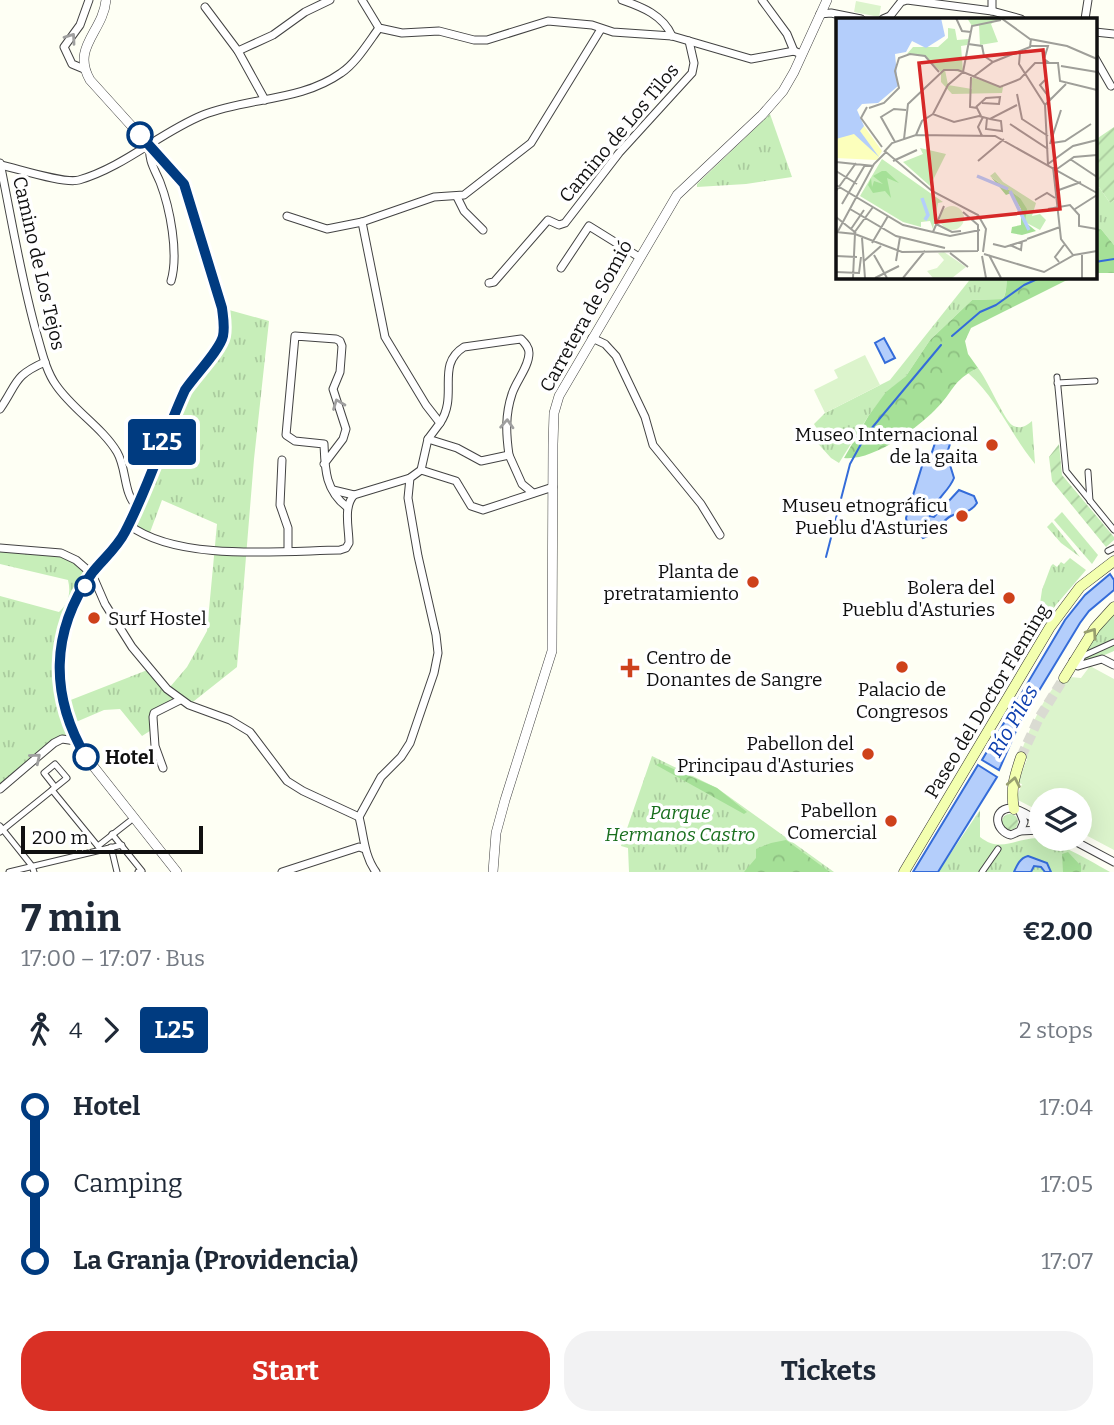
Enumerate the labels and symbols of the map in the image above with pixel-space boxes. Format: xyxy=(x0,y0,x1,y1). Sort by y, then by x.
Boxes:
inset map xyxy=(836,18,1096,278)
one-way arrow xyxy=(62,33,75,46)
street label: Camino de Los Tilos xyxy=(554,59,684,207)
unlabelled marker xyxy=(127,122,153,148)
street label: Camino de Los Tejos xyxy=(8,174,70,352)
street label: Carretera de Somió xyxy=(535,236,637,396)
one-way arrow xyxy=(332,398,346,411)
one-way arrow xyxy=(499,418,514,429)
line badge: L25 xyxy=(122,419,202,465)
place label: Museo Internacional de la gaita xyxy=(795,423,979,468)
marker: Museo Internacional de la gaita xyxy=(984,437,1000,453)
place label: Museu etnográficu Pueblu d'Asturies xyxy=(782,494,948,539)
marker: Museu etnográficu Pueblu d'Asturies xyxy=(954,508,970,524)
place label: Planta de pretratamiento xyxy=(603,560,739,605)
marker: Planta de pretratamiento xyxy=(745,574,761,590)
unlabelled marker xyxy=(75,576,95,596)
place label: Bolera del Pueblu d'Asturies xyxy=(842,576,995,621)
marker: Bolera del Pueblu d'Asturies xyxy=(1001,590,1017,606)
street label: Paseo del Doctor Fleming xyxy=(920,599,1054,802)
place label: Surf Hostel xyxy=(108,607,207,630)
marker: Surf Hostel xyxy=(86,610,102,626)
one-way arrow xyxy=(1084,628,1096,641)
place label: Centro de Donantes de Sangre xyxy=(646,646,822,691)
marker: Centro de Donantes de Sangre xyxy=(620,658,640,678)
marker: Palacio de Congresos xyxy=(894,659,910,675)
place label: Palacio de Congresos xyxy=(856,678,948,723)
water label: Río Piles xyxy=(982,680,1044,762)
place label: Pabellon del Principau d'Asturies xyxy=(677,732,854,777)
marker: Hotel xyxy=(73,744,99,770)
place label: Hotel xyxy=(105,746,154,769)
marker: Pabellon del Principau d'Asturies xyxy=(860,746,876,762)
one-way arrow xyxy=(27,754,40,766)
one-way arrow xyxy=(1006,776,1021,788)
place label: Pabellon Comercial xyxy=(787,799,877,844)
park label: Parque Hermanos Castro xyxy=(605,801,755,846)
marker: Pabellon Comercial xyxy=(883,813,899,829)
scale bar xyxy=(21,823,203,855)

